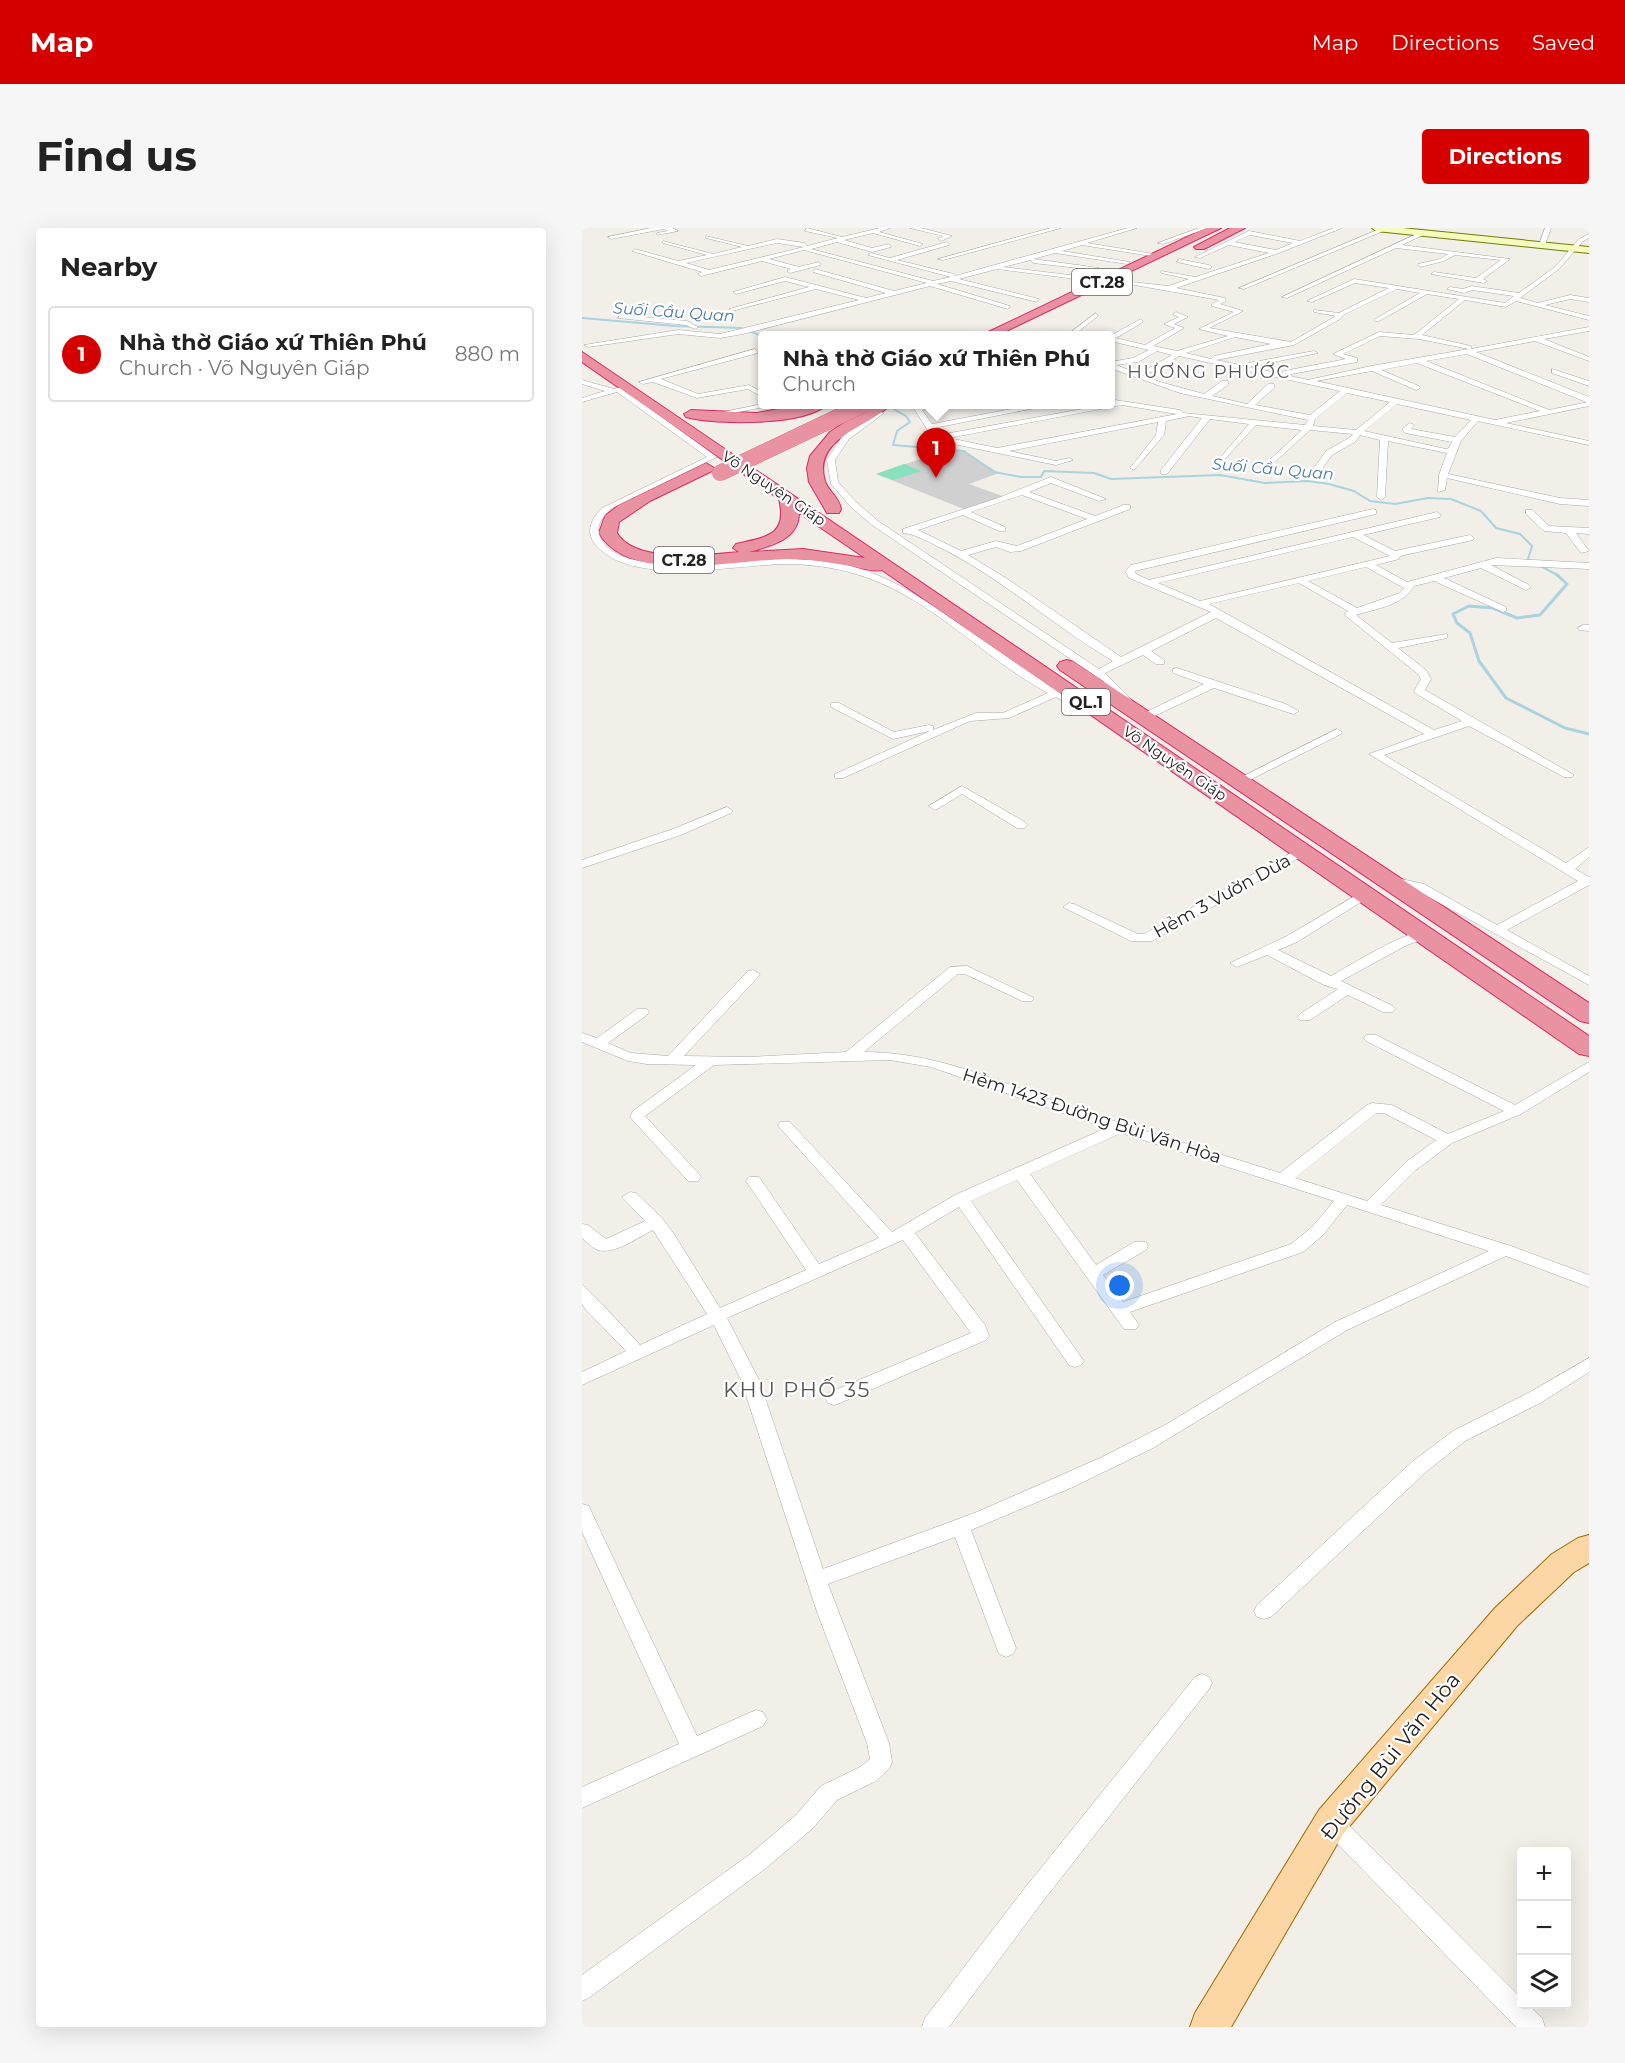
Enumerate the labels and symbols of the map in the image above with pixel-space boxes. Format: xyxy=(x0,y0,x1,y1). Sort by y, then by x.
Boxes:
road number: CT.28 xyxy=(1072,269,1132,295)
water label: Suối Cầu Quan xyxy=(613,298,735,326)
district label: HƯƠNG PHƯỚC xyxy=(1127,361,1291,383)
pin: 1 xyxy=(916,428,956,478)
street label: Võ Nguyên Giáp xyxy=(718,446,830,530)
water label: Suối Cầu Quan xyxy=(1211,454,1335,484)
road number: CT.28 xyxy=(654,547,714,573)
road number: QL.1 xyxy=(1062,689,1110,715)
street label: Võ Nguyên Giáp xyxy=(1119,721,1231,805)
street label: Hẻm 3 Vườn Dừa xyxy=(1149,849,1295,943)
street label: Hẻm 1423 Đường Bùi Văn Hòa xyxy=(960,1064,1224,1168)
your location xyxy=(1105,1271,1134,1300)
district label: KHU PHỐ 35 xyxy=(723,1377,871,1402)
street label: Đường Bùi Văn Hòa xyxy=(1315,1667,1465,1845)

